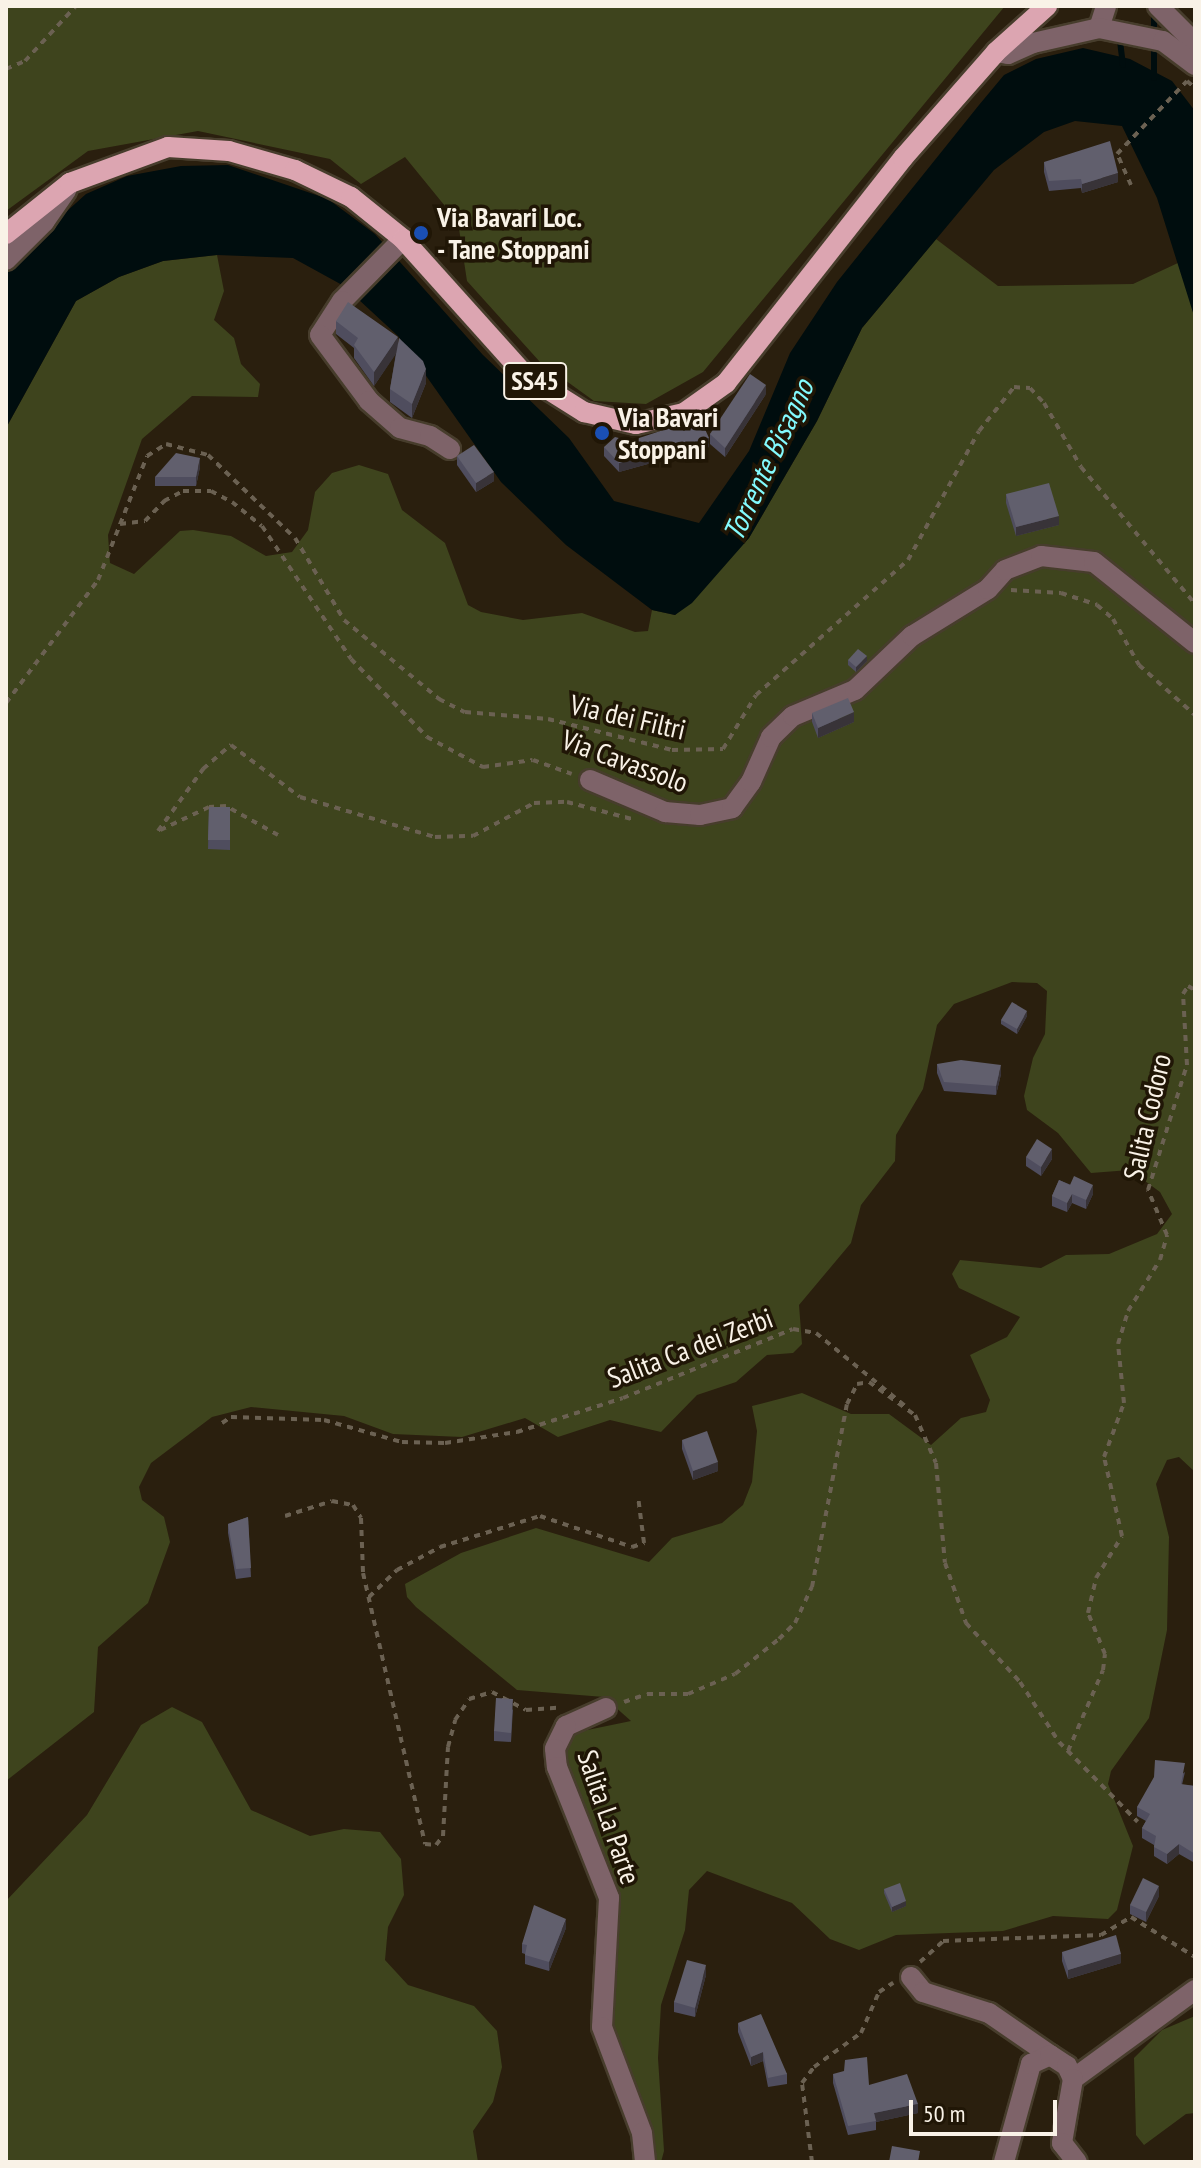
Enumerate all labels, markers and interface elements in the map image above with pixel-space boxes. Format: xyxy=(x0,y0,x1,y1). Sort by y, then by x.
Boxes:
place label: Via Bavari Loc. - Tane Stoppani xyxy=(437,200,592,266)
marker: Via Bavari Loc. - Tane Stoppani xyxy=(412,224,430,242)
road number: SS45 xyxy=(503,359,567,403)
water label: Torrente Bisagno xyxy=(715,374,821,546)
place label: Via Bavari Stoppani xyxy=(618,400,718,466)
marker: Via Bavari Stoppani xyxy=(593,424,611,442)
street label: Via dei Filtri xyxy=(567,687,689,747)
street label: Via Cavassolo xyxy=(557,723,693,799)
street label: Salita Codoro xyxy=(1116,1050,1178,1184)
street label: Salita Ca dei Zerbi xyxy=(602,1301,778,1395)
street label: Salita La Parte xyxy=(570,1746,648,1888)
scale bar xyxy=(913,2084,1061,2134)
text: 50 m xyxy=(923,2098,965,2129)

